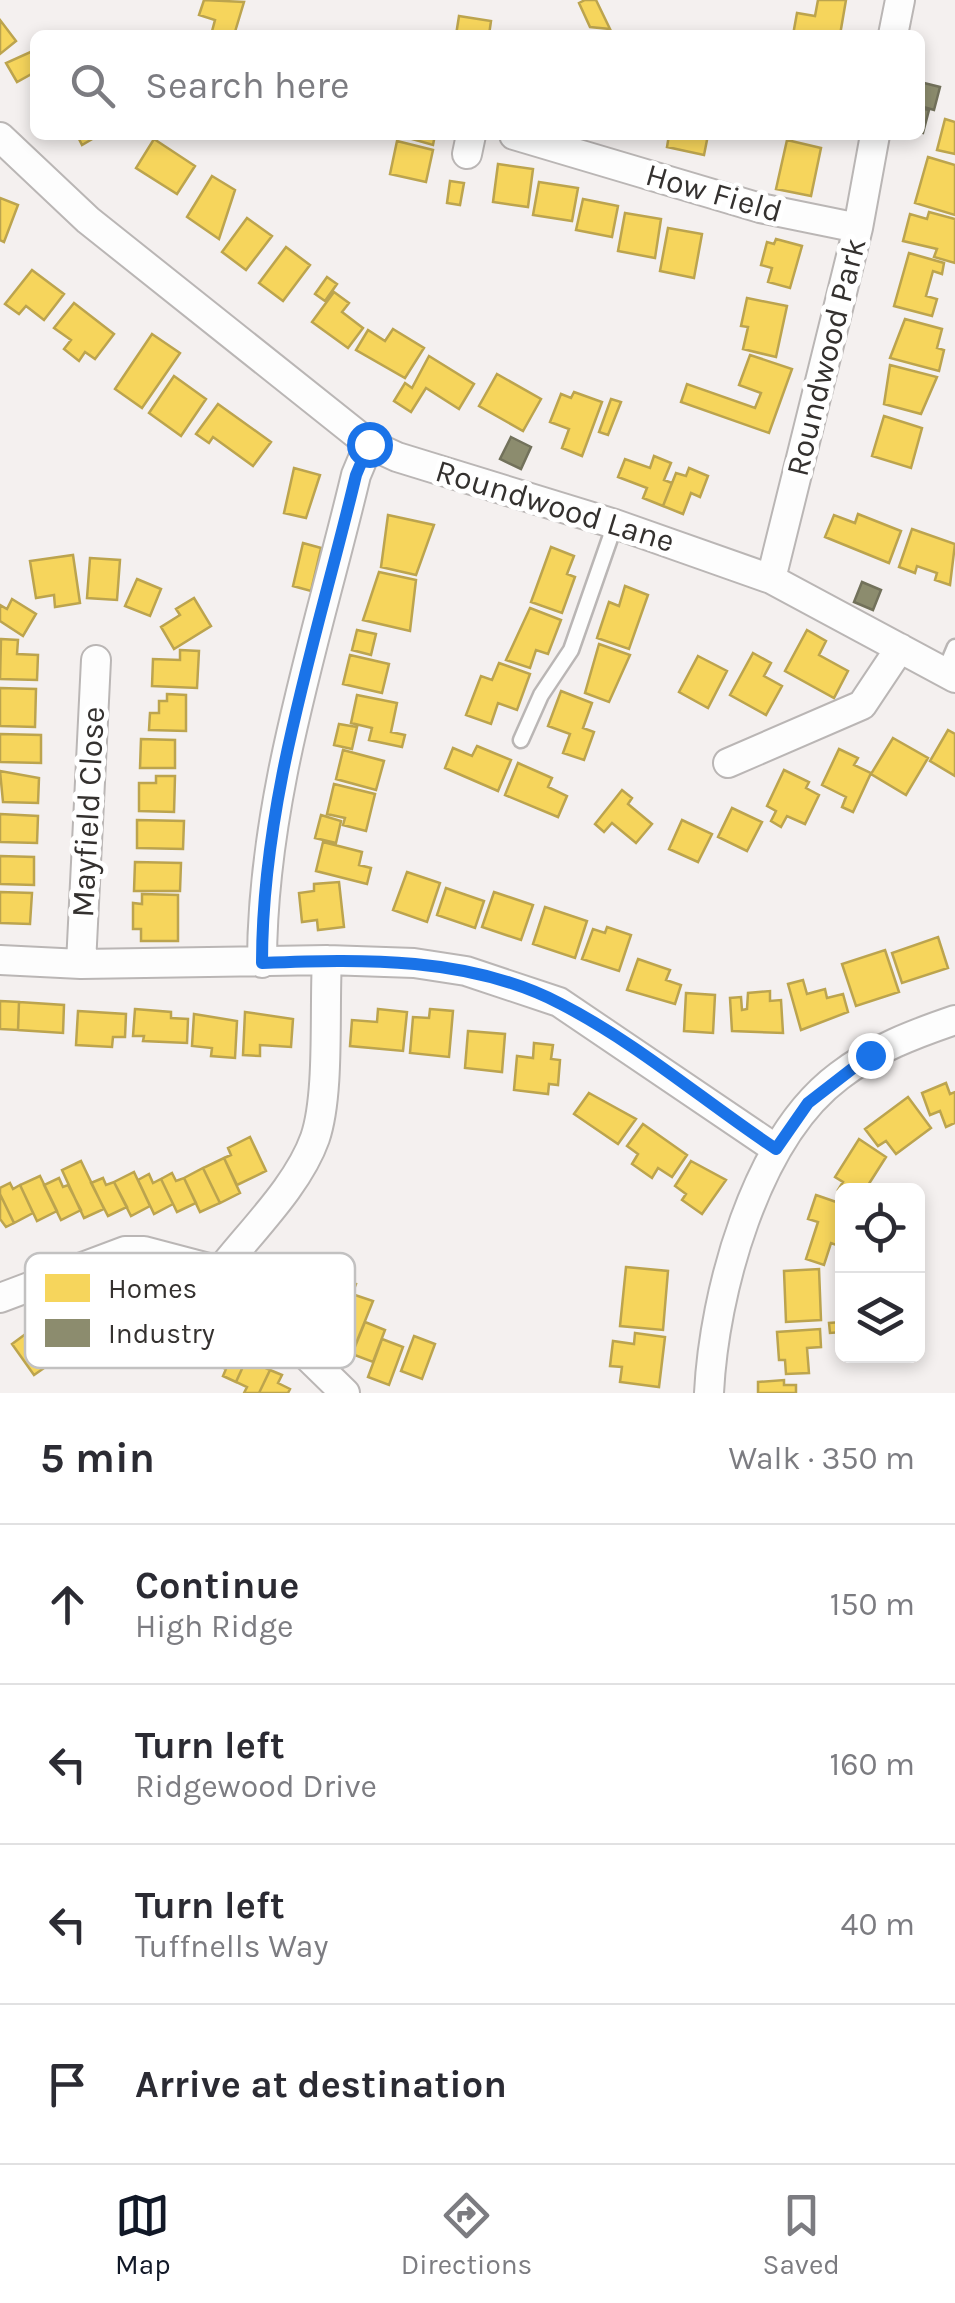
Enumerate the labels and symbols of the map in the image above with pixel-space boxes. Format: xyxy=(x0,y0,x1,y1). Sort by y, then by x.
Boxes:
street label: How Field xyxy=(641,156,787,230)
street label: Roundwood Park xyxy=(778,234,874,480)
route start xyxy=(347,422,393,468)
street label: Roundwood Lane xyxy=(431,452,679,560)
street label: Mayfield Close xyxy=(64,705,112,919)
route end xyxy=(848,1033,894,1079)
legend xyxy=(25,1253,355,1368)
text: Homes xyxy=(108,1272,197,1305)
text: Industry xyxy=(108,1317,215,1350)

